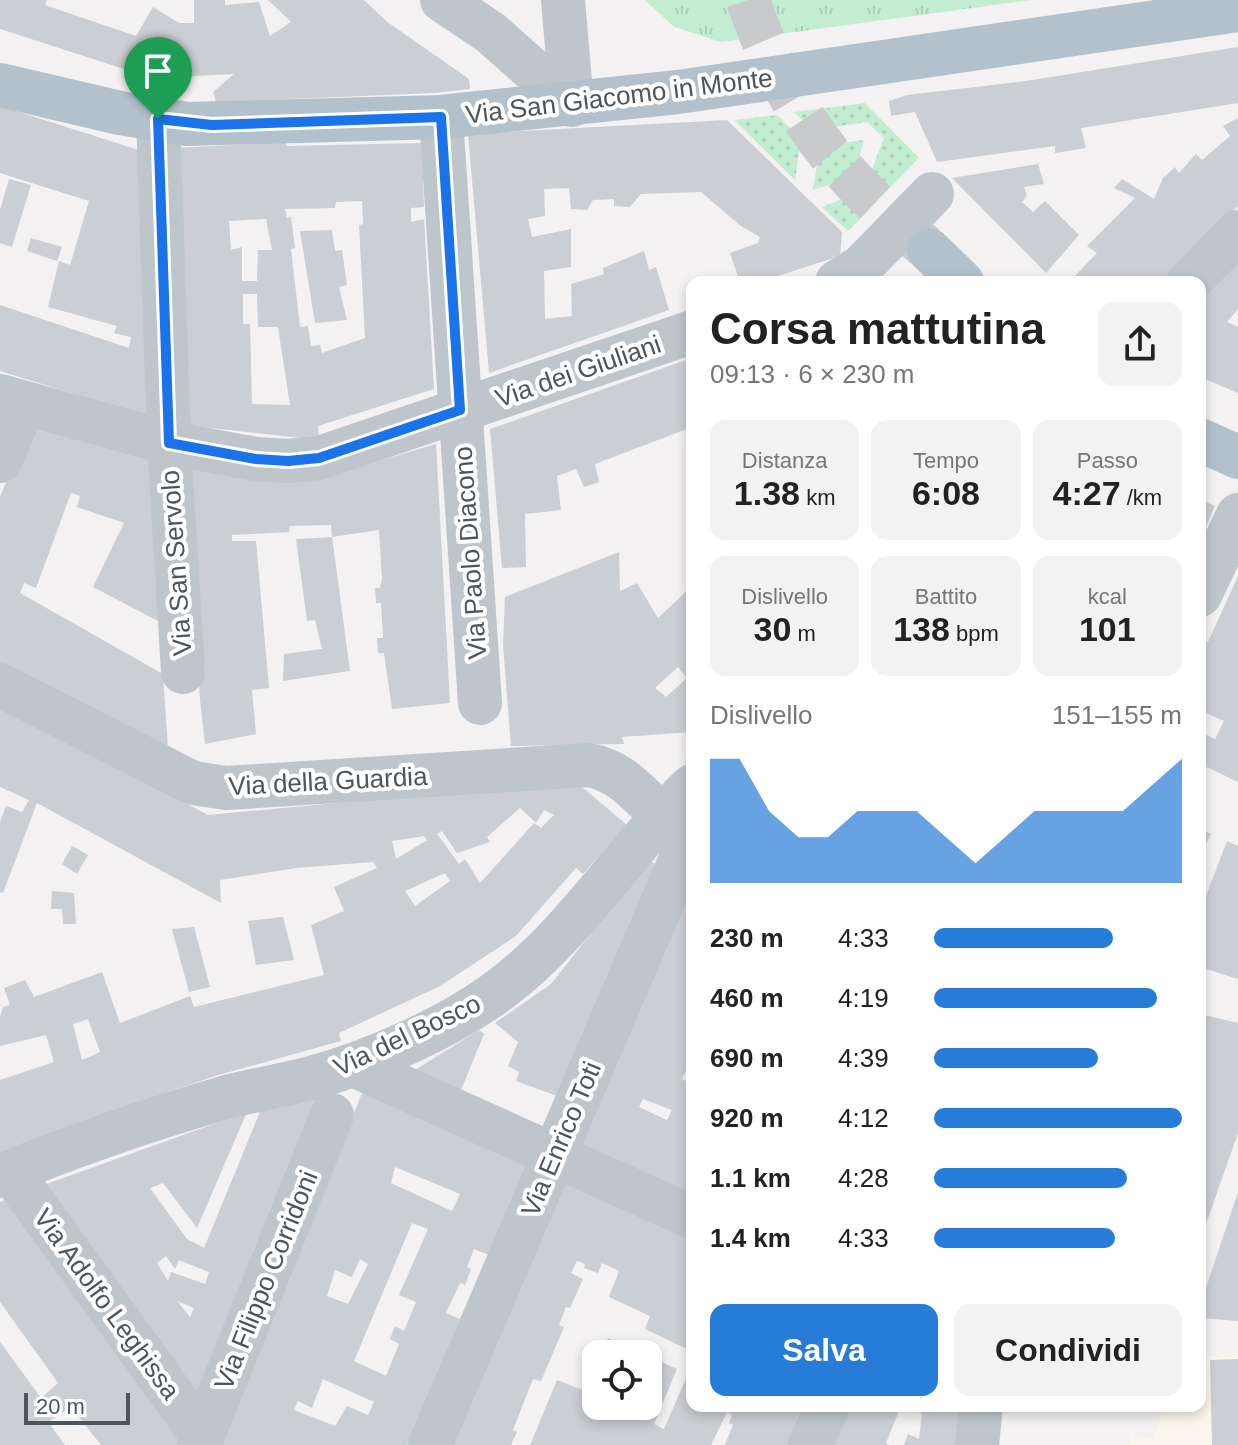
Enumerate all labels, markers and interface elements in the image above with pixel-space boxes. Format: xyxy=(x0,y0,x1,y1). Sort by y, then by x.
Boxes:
pin xyxy=(124,37,192,119)
icon: arrive xyxy=(136,49,180,93)
street label: Via San Giacomo in Monte xyxy=(464,62,774,130)
button: share xyxy=(1098,302,1182,386)
text: Corsa mattutina xyxy=(710,304,1045,353)
street label: Via dei Giuliani xyxy=(491,329,665,413)
text: 09:13 · 6 × 230 m xyxy=(710,359,915,389)
street label: Via Paolo Diacono xyxy=(448,445,492,661)
text: Distanza xyxy=(742,448,827,473)
text: Tempo xyxy=(913,448,979,473)
text: Passo xyxy=(1077,448,1138,473)
street label: Via San Servolo xyxy=(155,469,197,657)
text: 1.38 xyxy=(734,474,800,512)
text: 6:08 xyxy=(912,474,980,512)
text: 4:27 xyxy=(1053,474,1121,512)
text: km xyxy=(800,485,835,510)
text: /km xyxy=(1121,485,1162,510)
text: Dislivello xyxy=(741,584,828,609)
text: Battito xyxy=(915,584,977,609)
text: kcal xyxy=(1088,584,1127,609)
text: 30 xyxy=(754,610,791,648)
text: 138 xyxy=(893,610,950,648)
text: 101 xyxy=(1079,610,1136,648)
text: m xyxy=(791,621,816,646)
text: bpm xyxy=(950,621,999,646)
text: Dislivello xyxy=(710,700,813,730)
text: 151–155 m xyxy=(1052,700,1182,730)
street label: Via della Guardia xyxy=(228,761,429,801)
text: 230 m xyxy=(710,923,784,953)
text: 4:33 xyxy=(838,923,889,953)
text: 460 m xyxy=(710,983,784,1013)
text: 4:19 xyxy=(838,983,889,1013)
street label: Via del Bosco xyxy=(329,988,485,1082)
text: 690 m xyxy=(710,1043,784,1073)
text: 4:39 xyxy=(838,1043,889,1073)
street label: Via Enrico Toti xyxy=(515,1057,607,1221)
text: 920 m xyxy=(710,1103,784,1133)
text: 4:12 xyxy=(838,1103,889,1133)
text: 1.1 km xyxy=(710,1163,791,1193)
text: 4:28 xyxy=(838,1163,889,1193)
street label: Via Filippo Corridoni xyxy=(208,1166,324,1394)
street label: Via Adolfo Leghissa xyxy=(28,1203,186,1405)
text: 1.4 km xyxy=(710,1223,791,1253)
text: 4:33 xyxy=(838,1223,889,1253)
button: Salva xyxy=(710,1304,938,1396)
button: Condividi xyxy=(954,1304,1182,1396)
map controls xyxy=(582,1340,662,1420)
button: locate xyxy=(582,1340,662,1420)
scale bar xyxy=(24,1389,130,1425)
text: 20 m xyxy=(36,1394,85,1419)

